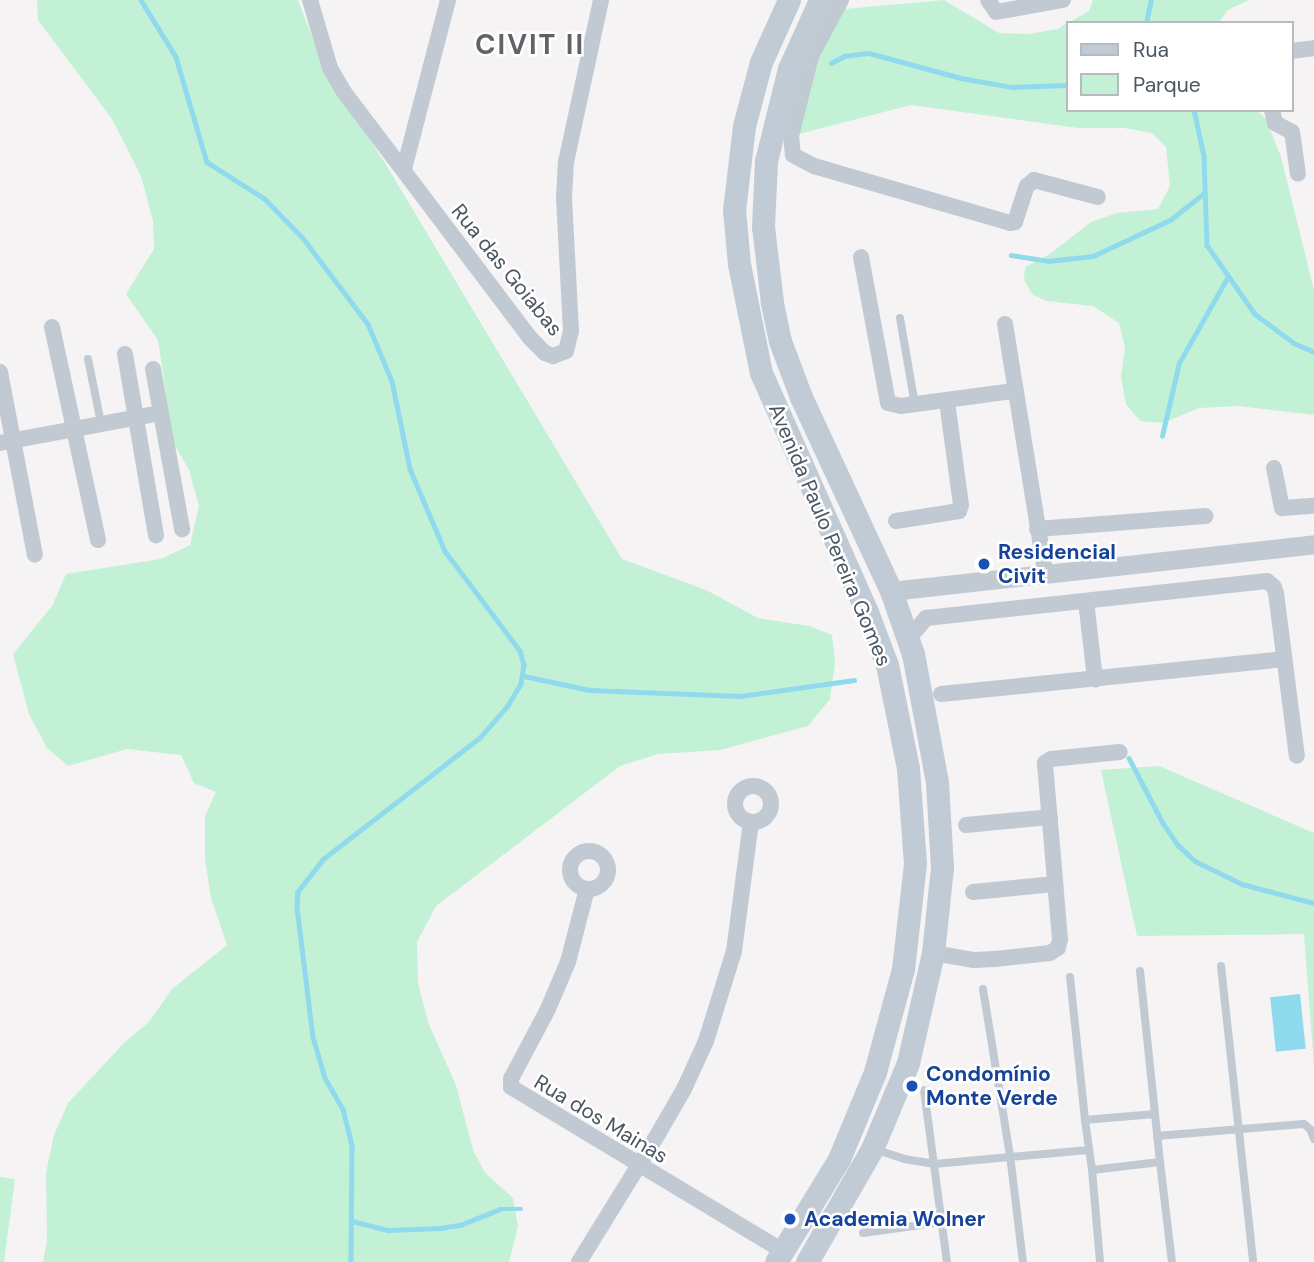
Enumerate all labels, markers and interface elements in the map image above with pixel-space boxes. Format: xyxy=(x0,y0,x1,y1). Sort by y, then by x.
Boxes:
legend xyxy=(1066,21,1293,112)
district label: CIVIT II xyxy=(476,28,584,62)
text: Rua xyxy=(1133,36,1169,64)
text: Parque xyxy=(1133,71,1201,99)
street label: Rua das Goiabas xyxy=(446,199,568,341)
street label: Avenida Paulo Pereira Gomes xyxy=(763,400,897,670)
place label: Residencial Civit xyxy=(998,539,1116,589)
marker: Residencial Civit xyxy=(976,556,992,572)
place label: Condomínio Monte Verde xyxy=(926,1061,1058,1111)
street label: Rua dos Mainas xyxy=(530,1069,672,1169)
marker: Condomínio Monte Verde xyxy=(904,1078,920,1094)
place label: Academia Wolner xyxy=(804,1206,985,1232)
marker: Academia Wolner xyxy=(782,1211,798,1227)

